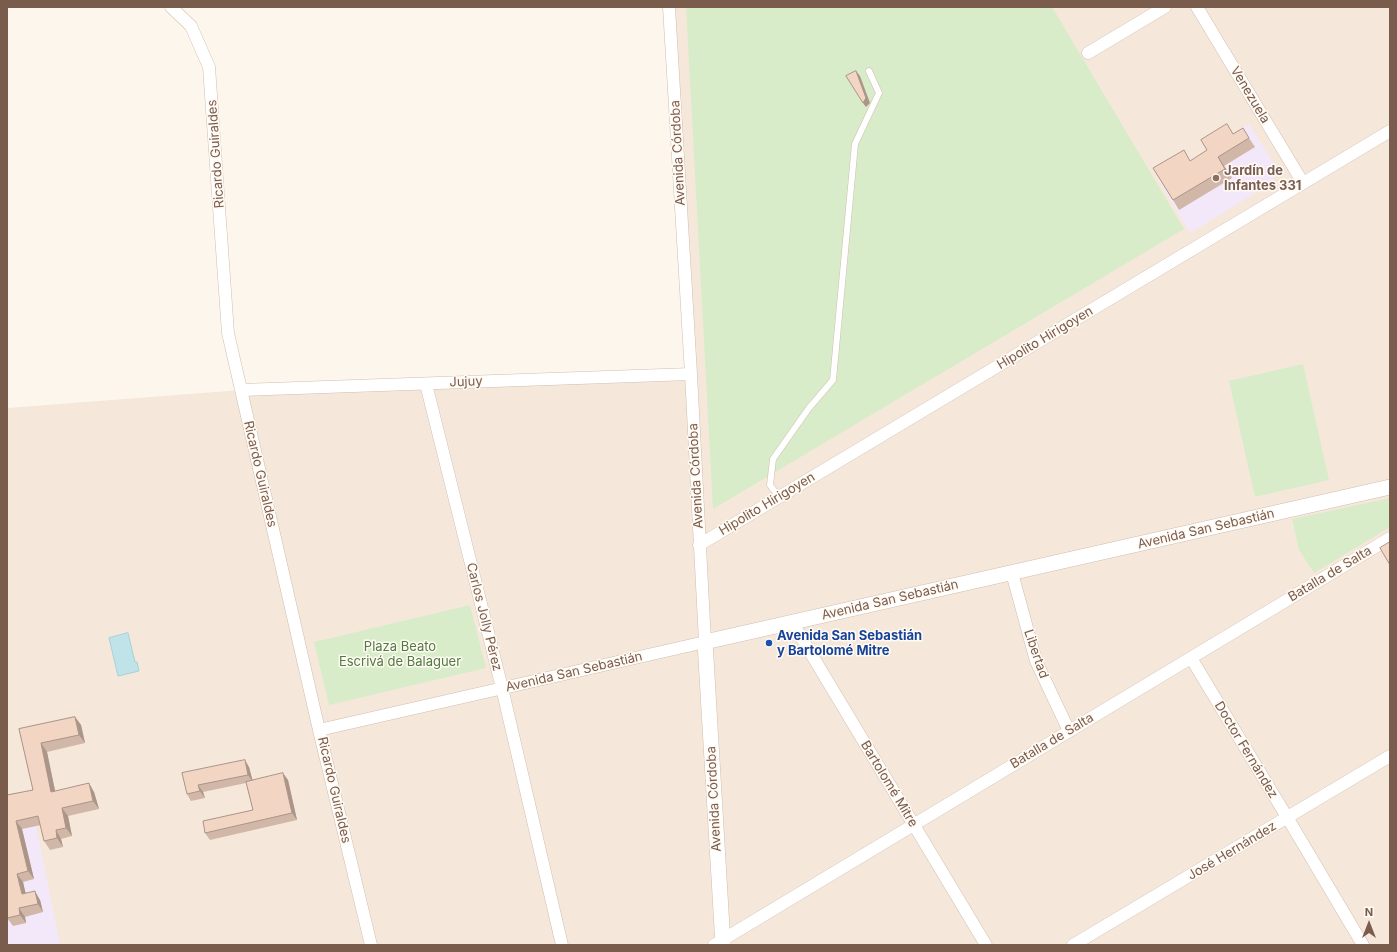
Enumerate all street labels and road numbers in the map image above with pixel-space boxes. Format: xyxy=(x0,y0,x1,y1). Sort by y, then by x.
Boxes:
street label: Venezuela xyxy=(1227,64,1273,126)
street label: Ricardo Guiraldes xyxy=(204,99,228,209)
street label: Avenida Córdoba xyxy=(667,100,689,206)
street label: Hipolito Hirigoyen xyxy=(994,303,1096,373)
street label: Jujuy xyxy=(449,374,483,390)
street label: Ricardo Guiraldes xyxy=(240,419,280,529)
street label: Avenida Córdoba xyxy=(685,423,707,529)
street label: Hipolito Hirigoyen xyxy=(716,469,818,539)
street label: Avenida San Sebastián xyxy=(1136,506,1276,552)
street label: Batalla de Salta xyxy=(1285,543,1375,605)
street label: Carlos Jolly Pérez xyxy=(463,561,505,673)
street label: Avenida San Sebastián xyxy=(820,577,960,623)
street label: Libertad xyxy=(1020,627,1052,681)
street label: Avenida San Sebastián xyxy=(504,649,644,695)
street label: Doctor Fernández xyxy=(1211,699,1281,801)
street label: Batalla de Salta xyxy=(1007,710,1097,772)
street label: Ricardo Guiraldes xyxy=(314,735,354,845)
street label: Bartolomé Mitre xyxy=(857,738,921,830)
street label: Avenida Córdoba xyxy=(703,746,725,852)
street label: José Hernández xyxy=(1185,818,1279,884)

